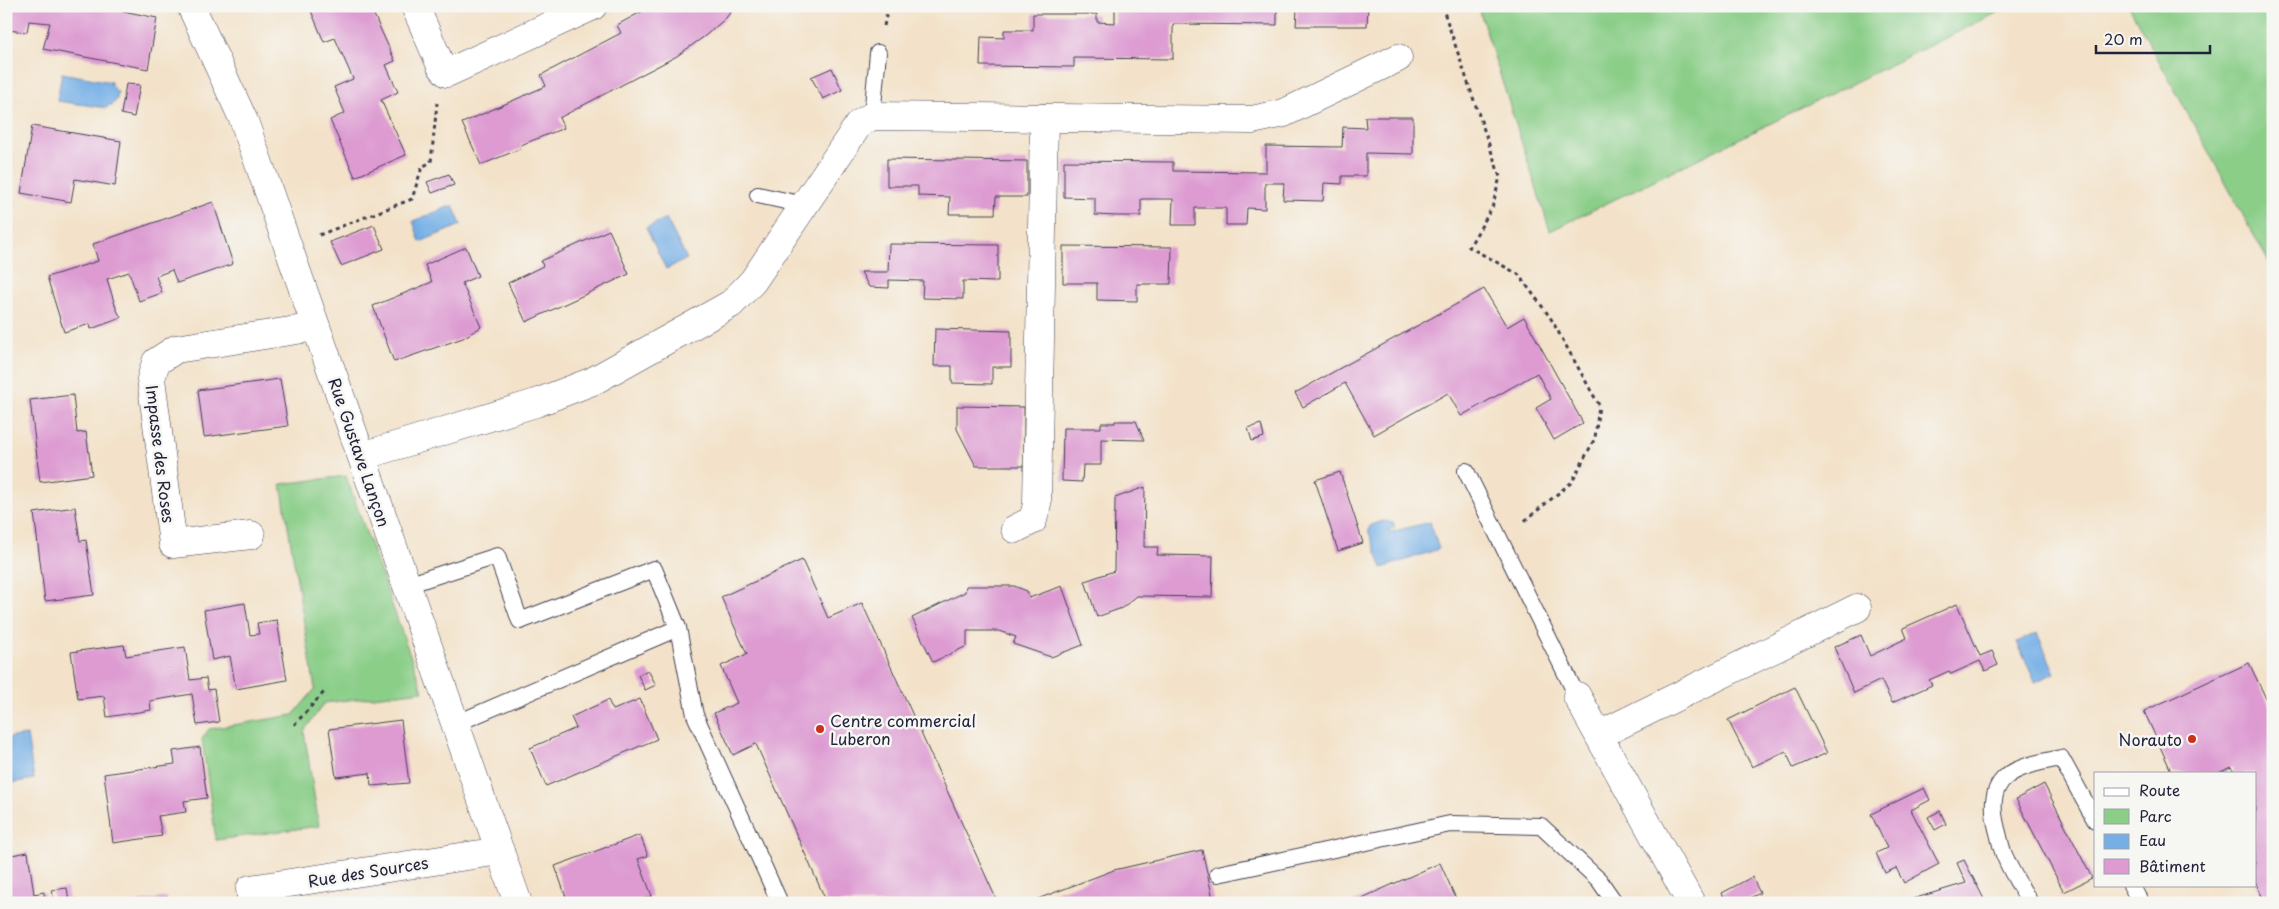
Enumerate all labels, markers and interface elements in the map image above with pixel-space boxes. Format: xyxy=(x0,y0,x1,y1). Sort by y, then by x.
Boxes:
scale bar xyxy=(2096,22,2210,54)
text: 20 m xyxy=(2104,27,2143,50)
street label: Rue Gustave Lançon xyxy=(323,374,397,530)
street label: Impasse des Roses xyxy=(141,384,181,524)
place label: Centre commercial Luberon xyxy=(830,708,976,750)
marker: Centre commercial Luberon xyxy=(814,723,826,735)
place label: Norauto xyxy=(2118,727,2182,751)
marker: Norauto xyxy=(2186,733,2198,745)
legend xyxy=(2094,772,2256,886)
text: Route xyxy=(2139,778,2180,801)
text: Parc xyxy=(2139,804,2172,827)
text: Eau xyxy=(2139,828,2166,851)
street label: Rue des Sources xyxy=(306,850,430,892)
text: Bâtiment xyxy=(2139,854,2206,877)

